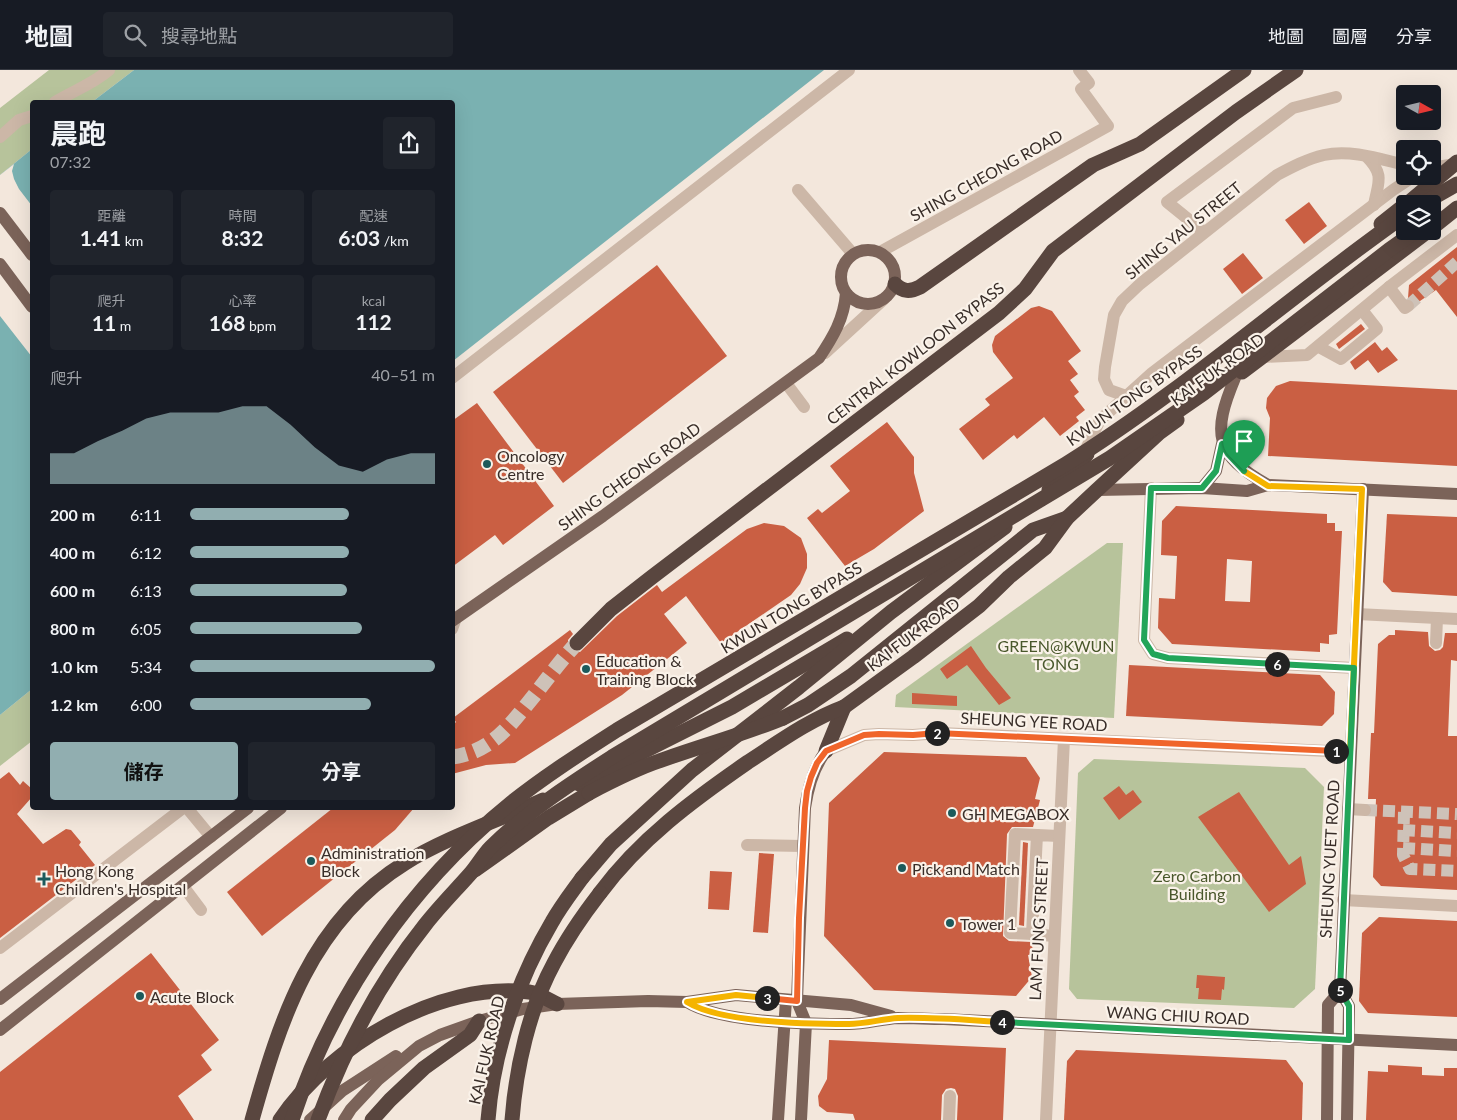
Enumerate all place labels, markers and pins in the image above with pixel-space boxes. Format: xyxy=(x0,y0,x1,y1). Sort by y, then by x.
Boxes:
pin xyxy=(1223,420,1265,471)
place label: Oncology Centre xyxy=(497,446,565,483)
marker: Oncology Centre xyxy=(481,458,493,470)
place label: Education & Training Block xyxy=(596,651,695,688)
pin: 6 xyxy=(1264,652,1290,676)
marker: Education & Training Block xyxy=(580,663,592,675)
pin: 2 xyxy=(924,720,950,746)
pin: 1 xyxy=(1324,738,1348,764)
place label: GH MEGABOX xyxy=(962,804,1070,823)
marker: GH MEGABOX xyxy=(946,807,958,819)
place label: Administration Block xyxy=(321,843,424,880)
marker: Administration Block xyxy=(305,855,317,867)
place label: Pick and Match xyxy=(912,859,1020,878)
place label: Hong Kong Children's Hospital xyxy=(55,861,186,898)
marker: Pick and Match xyxy=(896,862,908,874)
marker: Hong Kong Children's Hospital xyxy=(37,872,51,886)
place label: Tower 1 xyxy=(960,914,1016,933)
marker: Tower 1 xyxy=(944,917,956,929)
pin: 5 xyxy=(1328,978,1352,1002)
pin: 3 xyxy=(754,986,780,1010)
place label: Acute Block xyxy=(150,987,235,1006)
marker: Acute Block xyxy=(134,990,146,1002)
pin: 4 xyxy=(990,1010,1014,1034)

